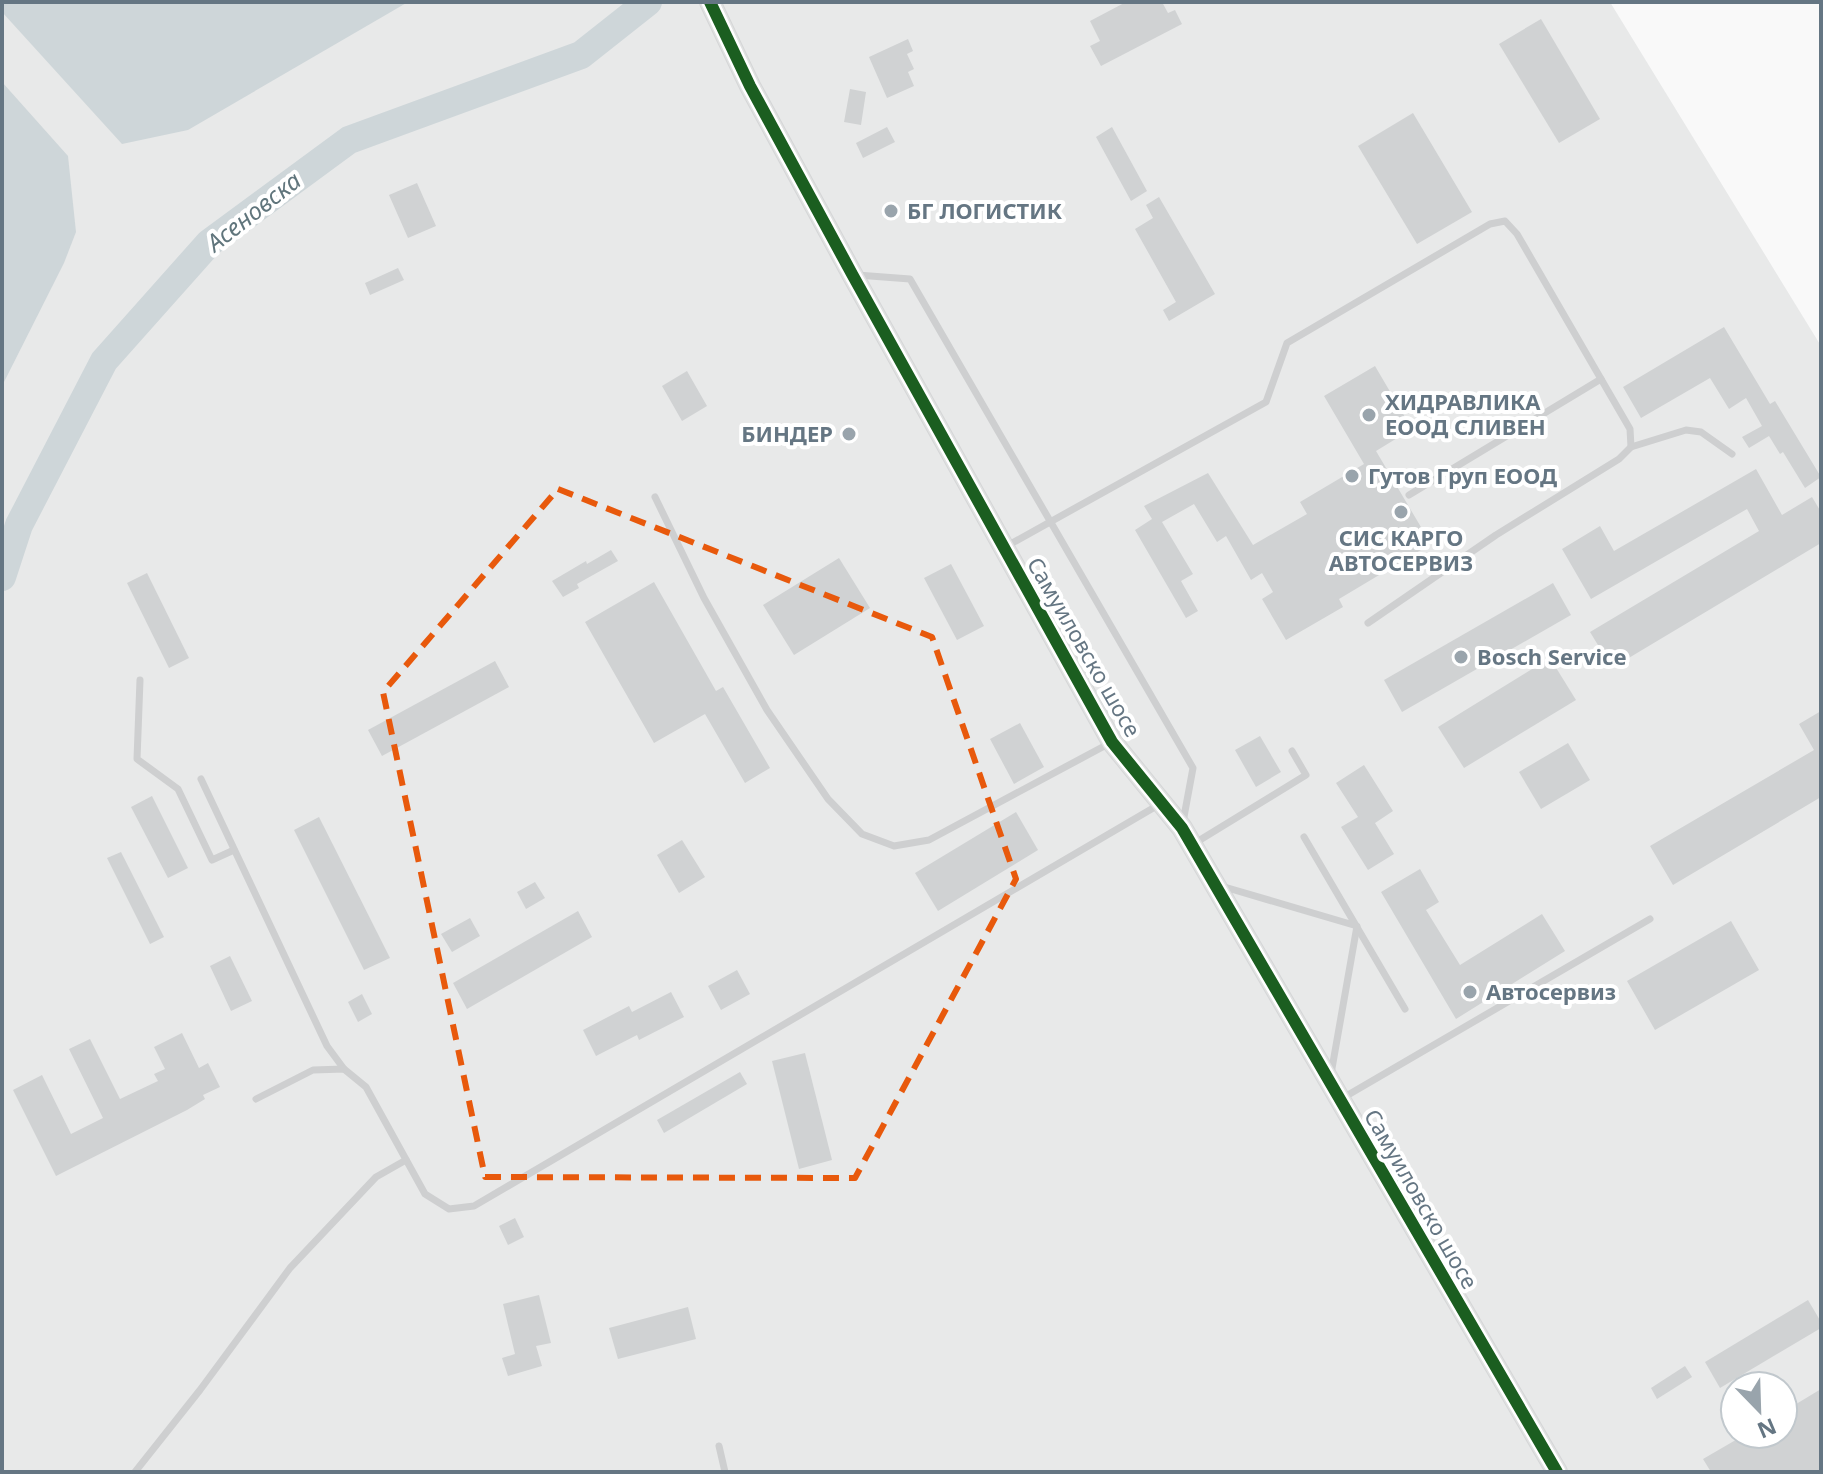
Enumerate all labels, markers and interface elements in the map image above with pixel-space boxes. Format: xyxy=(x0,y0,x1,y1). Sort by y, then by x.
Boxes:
water label: Асеновска xyxy=(197,163,308,259)
place label: БГ ЛОГИСТИК xyxy=(907,195,1063,225)
marker: БГ ЛОГИСТИК xyxy=(882,202,900,220)
place label: ХИДРАВЛИКА ЕООД СЛИВЕН xyxy=(1385,386,1546,441)
marker: ХИДРАВЛИКА ЕООД СЛИВЕН xyxy=(1360,406,1378,424)
place label: БИНДЕР xyxy=(741,418,833,448)
marker: БИНДЕР xyxy=(840,425,858,443)
place label: Гутов Груп ЕООД xyxy=(1368,460,1557,490)
marker: Гутов Груп ЕООД xyxy=(1343,467,1361,485)
marker: СИС КАРГО АВТОСЕРВИЗ xyxy=(1392,503,1410,521)
place label: СИС КАРГО АВТОСЕРВИЗ xyxy=(1329,522,1473,577)
street label: Самуиловско шосе xyxy=(1021,551,1149,742)
place label: Bosch Service xyxy=(1477,641,1627,671)
marker: Bosch Service xyxy=(1452,648,1470,666)
place label: Автосервиз xyxy=(1486,976,1616,1006)
marker: Автосервиз xyxy=(1461,983,1479,1001)
street label: Самуиловско шосе xyxy=(1358,1103,1486,1294)
north arrow xyxy=(1719,1370,1799,1450)
text: N xyxy=(1753,1412,1781,1447)

